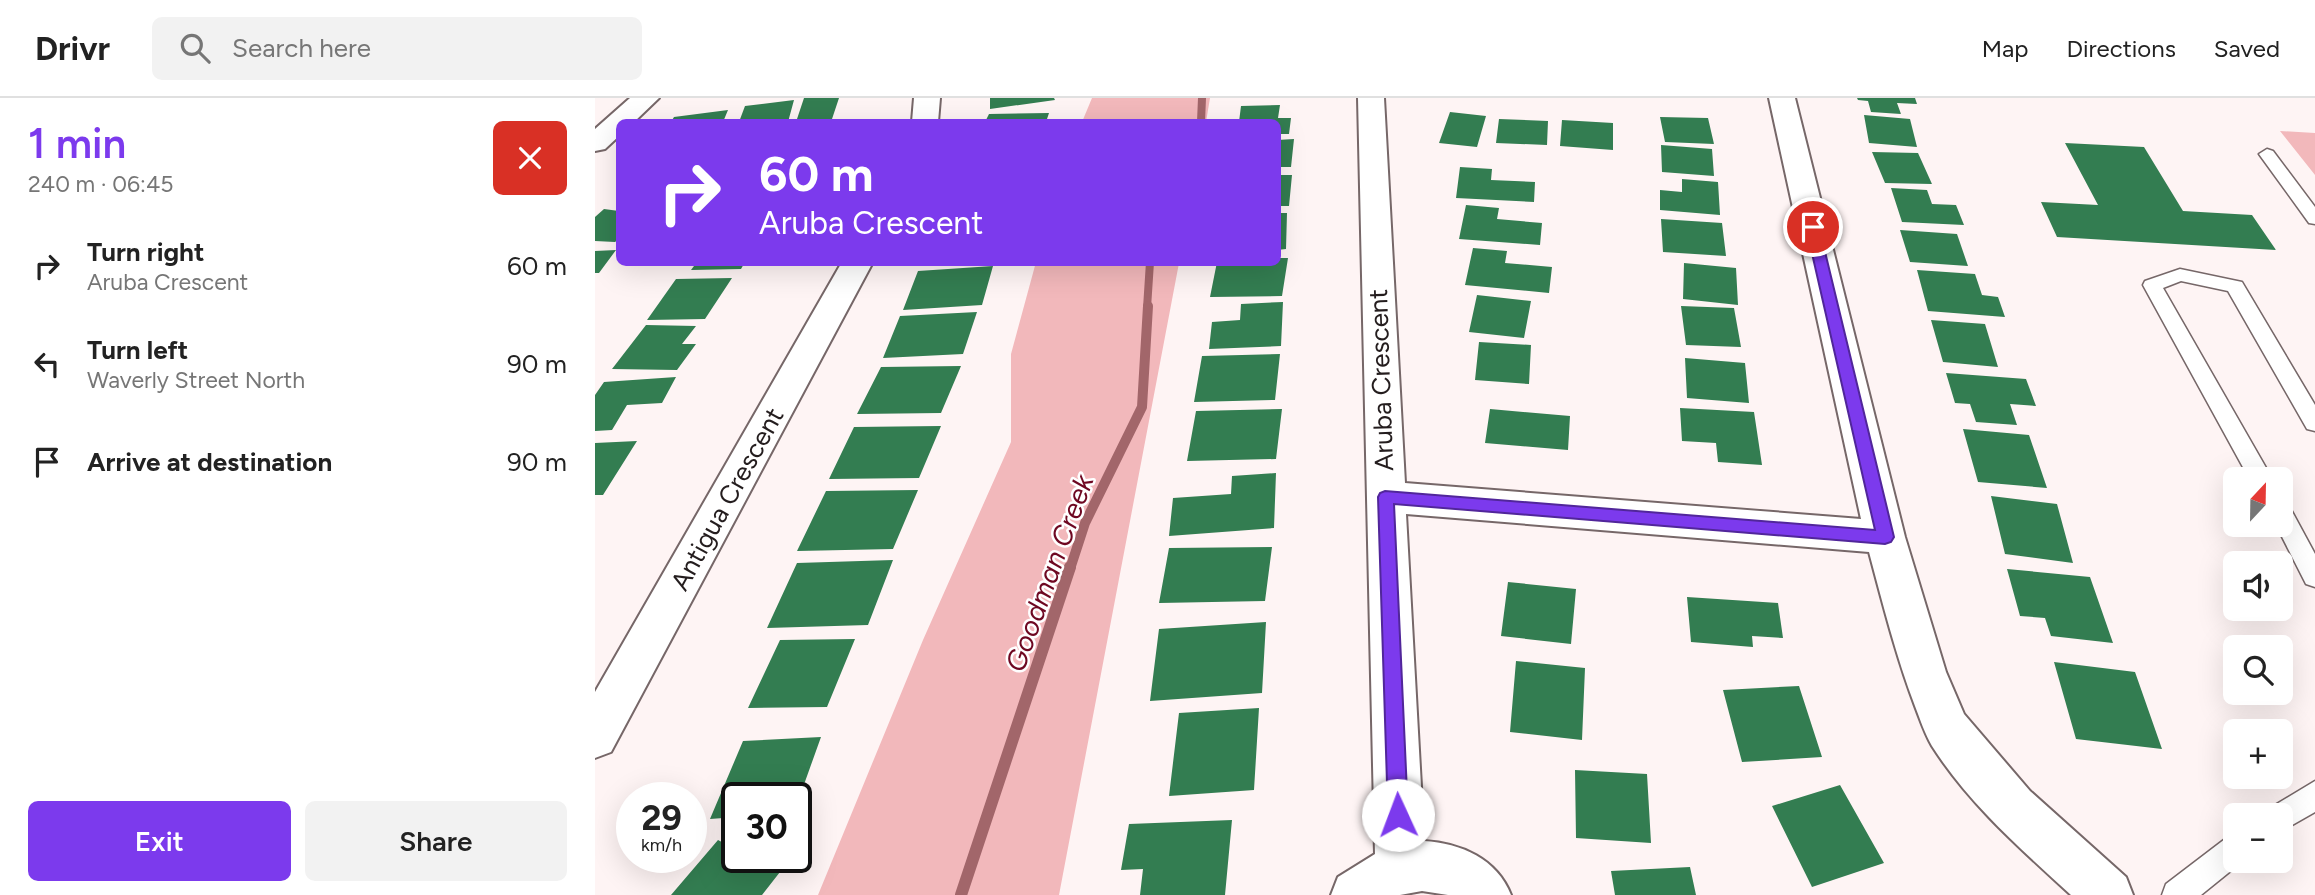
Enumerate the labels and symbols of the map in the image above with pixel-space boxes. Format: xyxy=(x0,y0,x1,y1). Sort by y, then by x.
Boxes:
pin xyxy=(1783,197,1843,257)
street label: Aruba Crescent xyxy=(1362,288,1400,472)
street label: Antigua Crescent xyxy=(664,402,790,596)
north arrow xyxy=(2223,467,2293,537)
water label: Goodman Creek xyxy=(998,469,1101,676)
position arrow xyxy=(1361,778,1435,852)
speed limit sign: 30 xyxy=(721,782,812,873)

